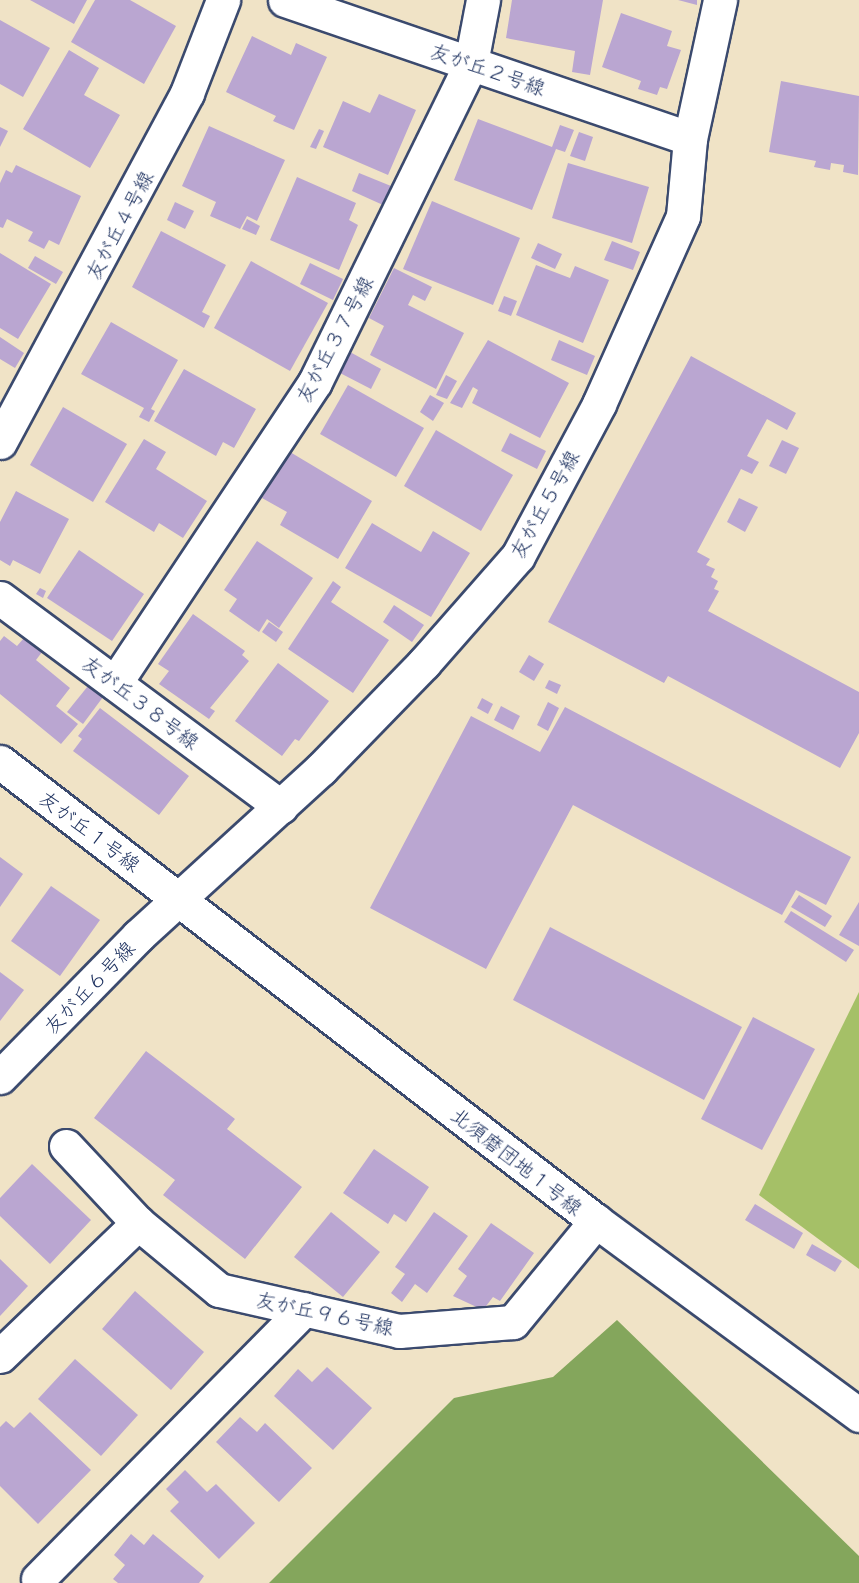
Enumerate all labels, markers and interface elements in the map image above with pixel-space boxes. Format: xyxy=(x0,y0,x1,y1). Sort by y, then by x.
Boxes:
street label: 友が丘２号線 xyxy=(427,38,549,100)
street label: 友が丘４号線 xyxy=(80,166,158,284)
street label: 友が丘３７号線 xyxy=(291,272,377,406)
street label: 友が丘５号線 xyxy=(504,446,584,562)
street label: 友が丘３８号線 xyxy=(78,650,204,754)
street label: 友が丘１号線 xyxy=(35,785,145,877)
street label: 友が丘６号線 xyxy=(39,936,139,1038)
street label: 北須磨団地１号線 xyxy=(447,1102,587,1220)
street label: 友が丘９６号線 xyxy=(254,1287,396,1339)

